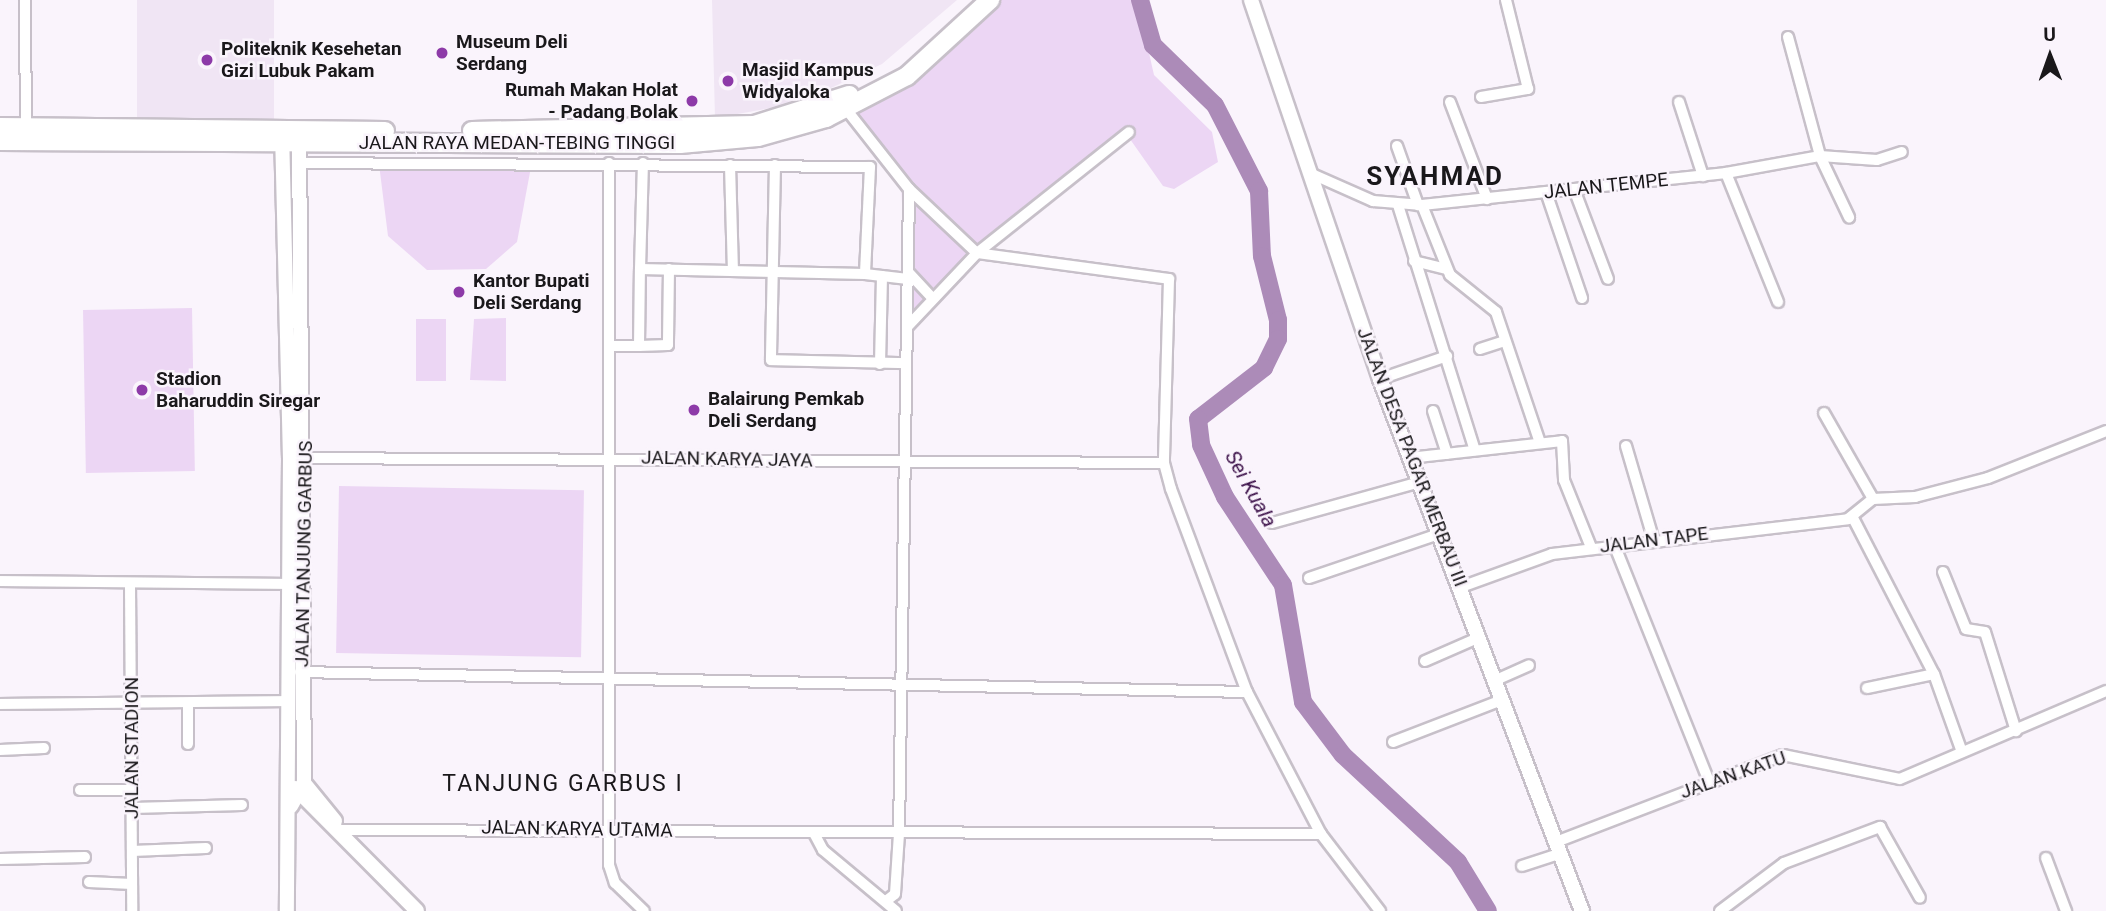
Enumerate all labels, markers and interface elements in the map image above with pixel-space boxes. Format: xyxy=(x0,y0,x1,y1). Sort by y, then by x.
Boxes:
north arrow xyxy=(2015,21,2085,91)
text: U xyxy=(2043,23,2056,46)
place label: Museum Deli Serdang xyxy=(456,31,568,75)
place label: Politeknik Kesehetan Gizi Lubuk Pakam xyxy=(221,38,402,82)
marker: Museum Deli Serdang xyxy=(434,45,450,61)
marker: Politeknik Kesehetan Gizi Lubuk Pakam xyxy=(199,52,215,68)
place label: Masjid Kampus Widyaloka xyxy=(742,59,874,103)
marker: Masjid Kampus Widyaloka xyxy=(720,73,736,89)
place label: Rumah Makan Holat - Padang Bolak xyxy=(505,79,678,123)
marker: Rumah Makan Holat - Padang Bolak xyxy=(684,93,700,109)
street label: JALAN RAYA MEDAN-TEBING TINGGI xyxy=(359,132,675,154)
district label: SYAHMAD xyxy=(1367,161,1503,193)
street label: JALAN TEMPE xyxy=(1543,168,1669,204)
place label: Kantor Bupati Deli Serdang xyxy=(473,270,590,314)
marker: Kantor Bupati Deli Serdang xyxy=(451,284,467,300)
street label: JALAN DESA PAGAR MERBAU III xyxy=(1352,324,1472,590)
place label: Stadion Baharuddin Siregar xyxy=(156,368,320,412)
marker: Stadion Baharuddin Siregar xyxy=(134,382,150,398)
place label: Balairung Pemkab Deli Serdang xyxy=(708,388,864,432)
marker: Balairung Pemkab Deli Serdang xyxy=(686,402,702,418)
street label: JALAN TANJUNG GARBUS xyxy=(291,440,317,668)
street label: JALAN KARYA JAYA xyxy=(641,446,813,472)
water label: Sei Kuala xyxy=(1220,446,1282,532)
street label: JALAN TAPE xyxy=(1598,522,1710,558)
street label: JALAN STADION xyxy=(121,677,143,819)
street label: JALAN KATU xyxy=(1677,746,1789,804)
district label: TANJUNG GARBUS I xyxy=(444,770,682,798)
street label: JALAN KARYA UTAMA xyxy=(481,816,673,842)

